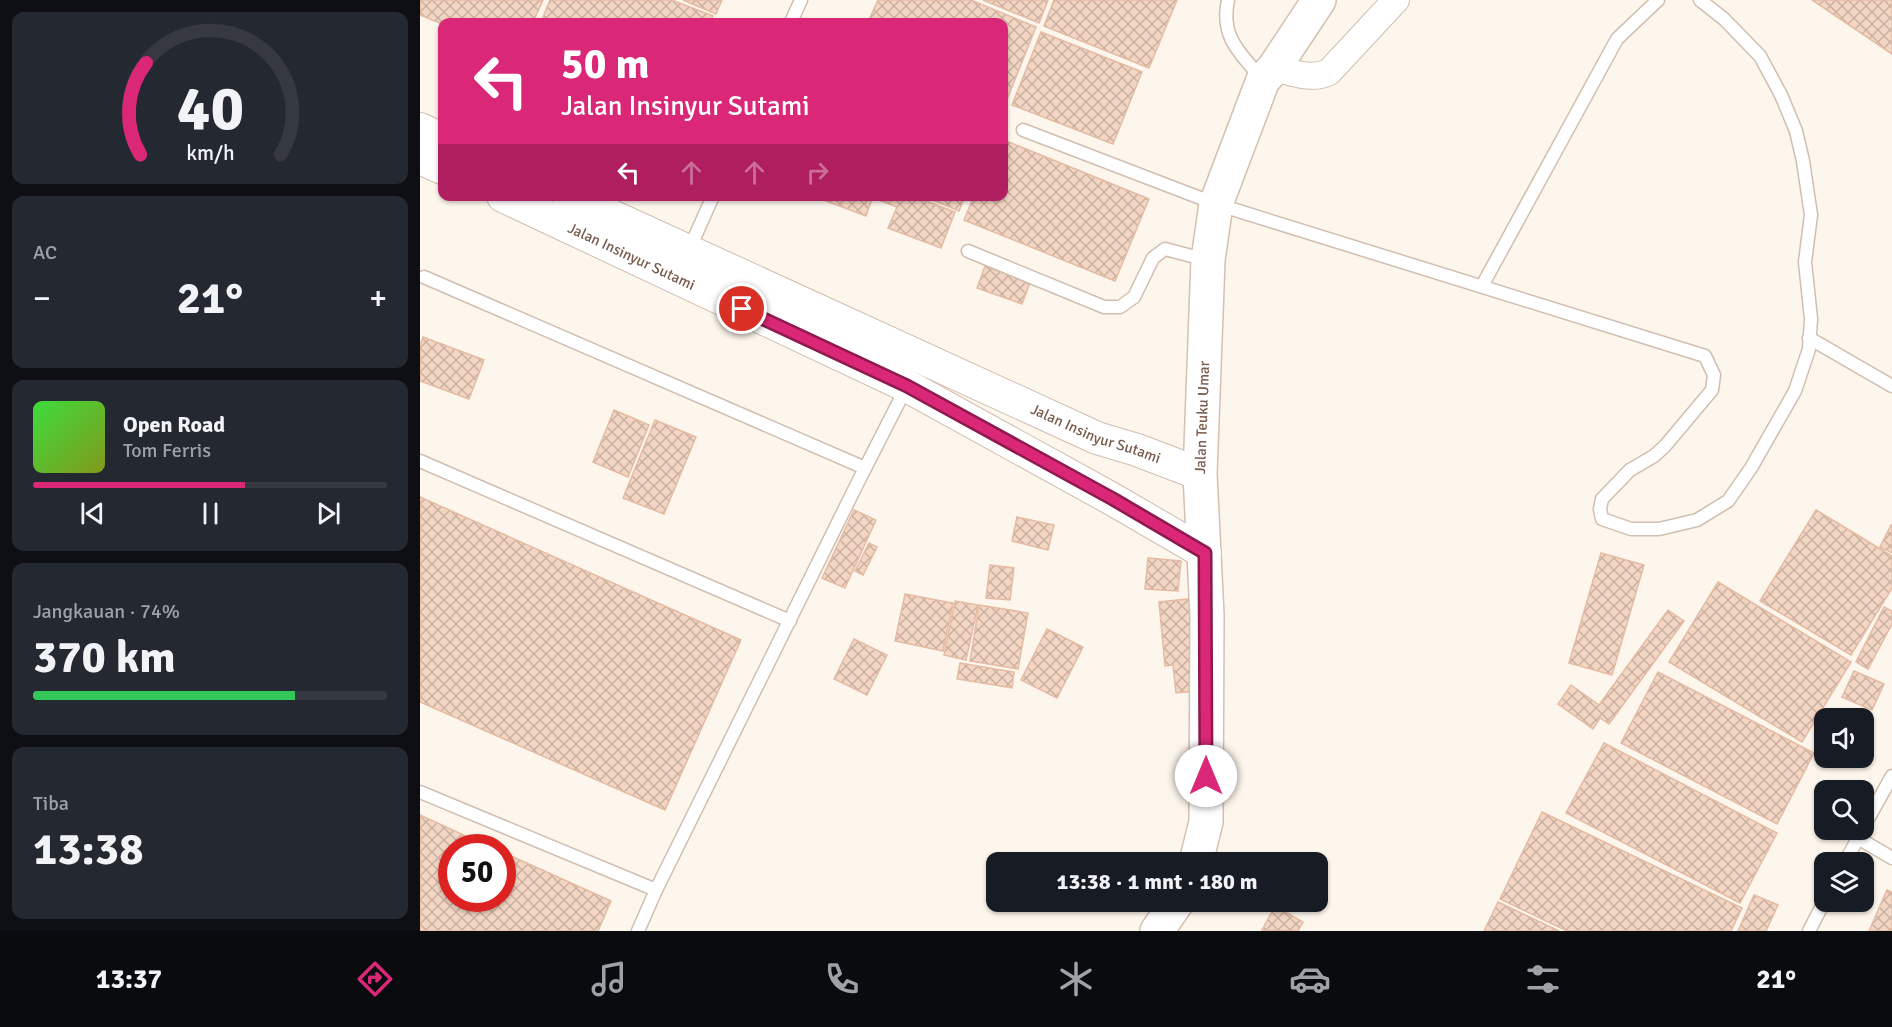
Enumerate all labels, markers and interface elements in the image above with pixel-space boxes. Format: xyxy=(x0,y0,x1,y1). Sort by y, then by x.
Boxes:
text: 50 m xyxy=(561,39,650,90)
icon: left xyxy=(462,42,540,120)
text: 40 xyxy=(176,70,244,147)
text: Jalan Insinyur Sutami xyxy=(561,90,810,123)
text: km/h xyxy=(186,140,234,166)
icon: left xyxy=(612,156,645,189)
icon: ahead xyxy=(675,156,708,189)
icon: ahead xyxy=(738,156,771,189)
icon: right xyxy=(801,156,834,189)
street label: Jalan Insinyur Sutami xyxy=(565,219,698,294)
text: AC xyxy=(33,240,57,265)
text: 21° xyxy=(177,271,243,326)
text: − xyxy=(33,278,51,319)
text: + xyxy=(369,278,387,319)
pin xyxy=(716,283,767,334)
icon: arrive xyxy=(725,292,758,325)
street label: Jalan Teuku Umar xyxy=(1191,360,1213,474)
street label: Jalan Insinyur Sutami xyxy=(1028,400,1163,467)
text: Open Road xyxy=(123,411,225,438)
text: Tom Ferris xyxy=(123,438,211,463)
icon: previous xyxy=(76,497,109,530)
icon: pause xyxy=(194,497,227,530)
icon: next xyxy=(312,497,345,530)
text: Jangkauan · 74% xyxy=(33,599,180,624)
text: 370 km xyxy=(33,630,176,685)
map controls xyxy=(1814,708,1874,912)
button: sound xyxy=(1814,708,1874,768)
position arrow xyxy=(1174,744,1238,808)
button: search xyxy=(1814,780,1874,840)
text: Tiba xyxy=(33,791,69,816)
text: 13:38 xyxy=(33,822,143,877)
speed limit sign: 50 xyxy=(438,834,516,912)
button: layers xyxy=(1814,852,1874,912)
text: 13:38 · 1 mnt · 180 m xyxy=(1057,868,1257,895)
icon: directions xyxy=(354,958,396,1000)
icon: music xyxy=(588,958,630,1000)
icon: phone xyxy=(821,958,863,1000)
icon: climate xyxy=(1055,958,1097,1000)
icon: car xyxy=(1289,958,1331,1000)
icon: filters xyxy=(1522,958,1564,1000)
text: 13:37 xyxy=(96,963,162,996)
text: 21° xyxy=(1756,963,1796,996)

